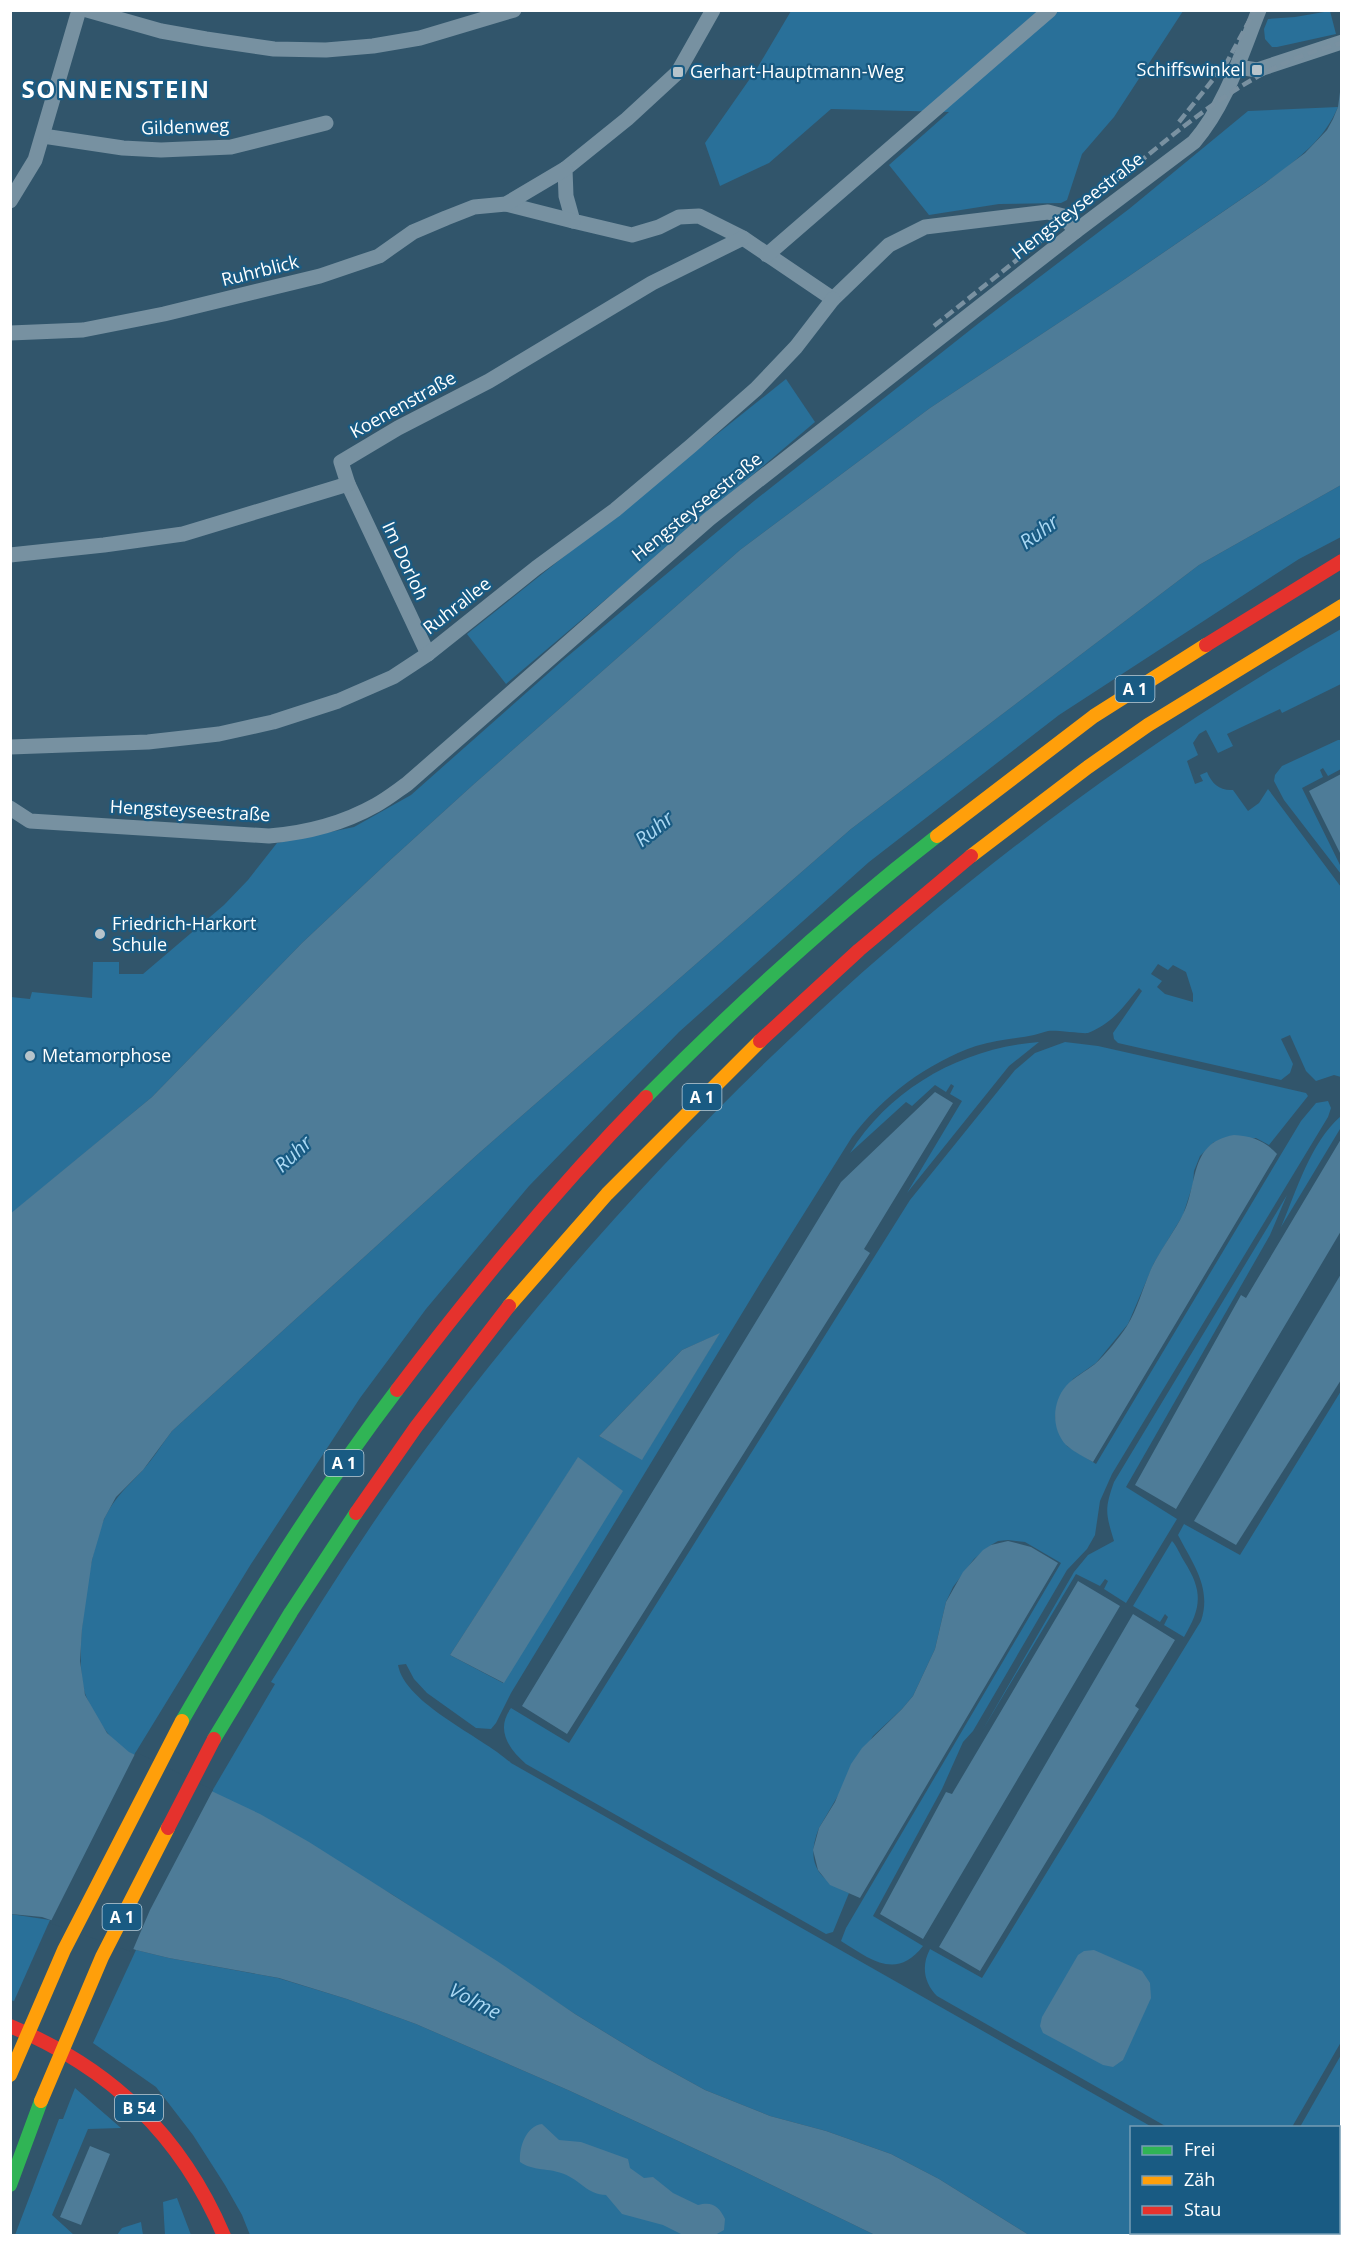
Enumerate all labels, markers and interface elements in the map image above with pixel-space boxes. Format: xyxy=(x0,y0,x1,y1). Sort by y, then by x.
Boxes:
place label: Schiffswinkel xyxy=(1137,57,1245,81)
place label: Gerhart-Hauptmann-Weg xyxy=(690,59,904,83)
marker: Schiffswinkel xyxy=(1250,63,1264,77)
marker: Gerhart-Hauptmann-Weg xyxy=(671,65,685,79)
district label: SONNENSTEIN xyxy=(22,72,210,105)
street label: Gildenweg xyxy=(140,112,230,140)
street label: Hengsteyseestraße xyxy=(1007,146,1148,264)
street label: Ruhrblick xyxy=(219,249,301,291)
street label: Koenenstraße xyxy=(345,365,460,443)
street label: Hengsteyseestraße xyxy=(626,446,766,566)
water label: Ruhr xyxy=(1014,508,1065,555)
street label: Im Dorloh xyxy=(377,517,435,604)
street label: Ruhrallee xyxy=(418,571,495,639)
road number: A 1 xyxy=(1116,676,1154,702)
street label: Hengsteyseestraße xyxy=(109,794,271,826)
water label: Ruhr xyxy=(629,804,680,852)
place label: Friedrich-Harkort Schule xyxy=(112,911,256,956)
marker: Friedrich-Harkort Schule xyxy=(93,927,107,941)
place label: Metamorphose xyxy=(42,1043,171,1067)
marker: Metamorphose xyxy=(23,1049,37,1063)
road number: A 1 xyxy=(682,1084,722,1110)
water label: Ruhr xyxy=(268,1129,318,1178)
road number: A 1 xyxy=(324,1450,364,1476)
road number: A 1 xyxy=(102,1904,142,1930)
water label: Volme xyxy=(445,1976,506,2025)
road number: B 54 xyxy=(115,2095,163,2121)
legend xyxy=(1130,2126,1340,2234)
text: Frei xyxy=(1184,2137,1215,2161)
text: Zäh xyxy=(1184,2167,1215,2191)
text: Stau xyxy=(1184,2197,1221,2221)

